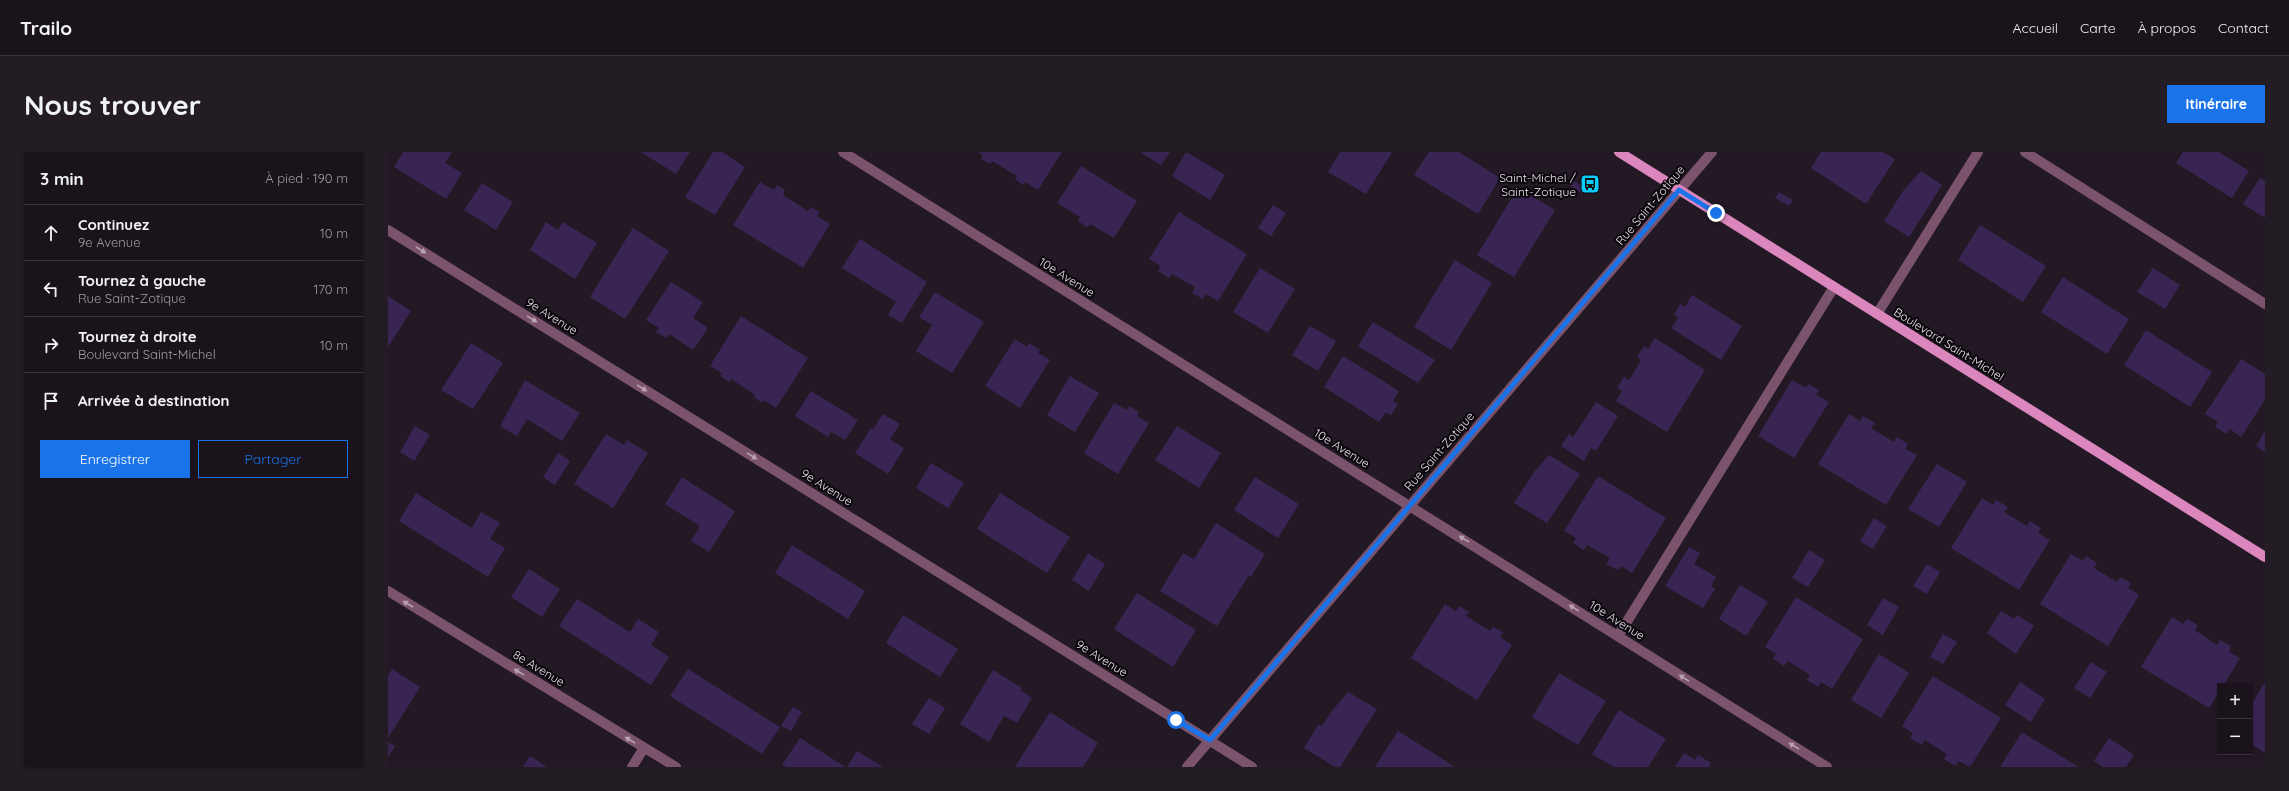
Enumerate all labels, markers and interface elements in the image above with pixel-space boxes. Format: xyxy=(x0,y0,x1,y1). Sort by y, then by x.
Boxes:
text: Trailo xyxy=(20,16,72,40)
text: Accueil xyxy=(2012,19,2058,37)
text: Carte xyxy=(2080,19,2116,37)
text: À propos xyxy=(2138,19,2196,37)
text: Contact xyxy=(2218,19,2269,37)
button: Itinéraire xyxy=(2167,85,2265,123)
text: Nous trouver xyxy=(24,87,201,122)
street label: Rue Saint-Zotique xyxy=(1612,162,1688,248)
text: 3 min xyxy=(40,168,84,189)
text: À pied · 190 m xyxy=(265,170,348,186)
place label: Saint-Michel / Saint-Zotique xyxy=(1499,170,1577,199)
bus stop icon: Saint-Michel / Saint-Zotique xyxy=(1579,173,1601,195)
route end xyxy=(1707,204,1725,222)
text: Continuez xyxy=(78,215,149,234)
icon: ahead xyxy=(40,222,62,244)
text: 10 m xyxy=(320,225,348,241)
text: 9e Avenue xyxy=(78,234,141,250)
one-way arrow xyxy=(415,247,427,254)
street label: 10e Avenue xyxy=(1036,254,1098,300)
text: Tournez à gauche xyxy=(78,271,206,290)
icon: left xyxy=(40,278,62,300)
text: 170 m xyxy=(313,281,348,297)
text: Rue Saint-Zotique xyxy=(78,290,186,306)
street label: 9e Avenue xyxy=(524,294,581,338)
street label: Boulevard Saint-Michel xyxy=(1891,304,2007,384)
one-way arrow xyxy=(527,315,537,323)
text: Tournez à droite xyxy=(78,327,197,346)
icon: right xyxy=(40,334,62,356)
text: 10 m xyxy=(320,337,348,353)
text: Boulevard Saint-Michel xyxy=(78,346,216,362)
one-way arrow xyxy=(636,384,648,391)
icon: arrive xyxy=(40,390,62,412)
text: Arrivée à destination xyxy=(78,391,230,410)
street label: Rue Saint-Zotique xyxy=(1401,408,1477,493)
street label: 10e Avenue xyxy=(1311,425,1373,471)
button: Enregistrer xyxy=(40,440,190,478)
button: Partager xyxy=(198,440,348,478)
one-way arrow xyxy=(747,452,758,460)
street label: 9e Avenue xyxy=(799,465,856,509)
one-way arrow xyxy=(1458,535,1470,542)
street label: 10e Avenue xyxy=(1586,597,1648,643)
one-way arrow xyxy=(403,600,413,608)
one-way arrow xyxy=(1568,605,1580,612)
street label: 9e Avenue xyxy=(1074,636,1131,680)
street label: 8e Avenue xyxy=(510,647,568,689)
one-way arrow xyxy=(513,668,525,675)
one-way arrow xyxy=(1678,674,1690,681)
map controls xyxy=(2217,683,2253,755)
button: + xyxy=(2217,683,2253,719)
route start xyxy=(1167,711,1185,729)
button: − xyxy=(2217,719,2253,755)
one-way arrow xyxy=(624,736,636,743)
one-way arrow xyxy=(1788,743,1800,750)

